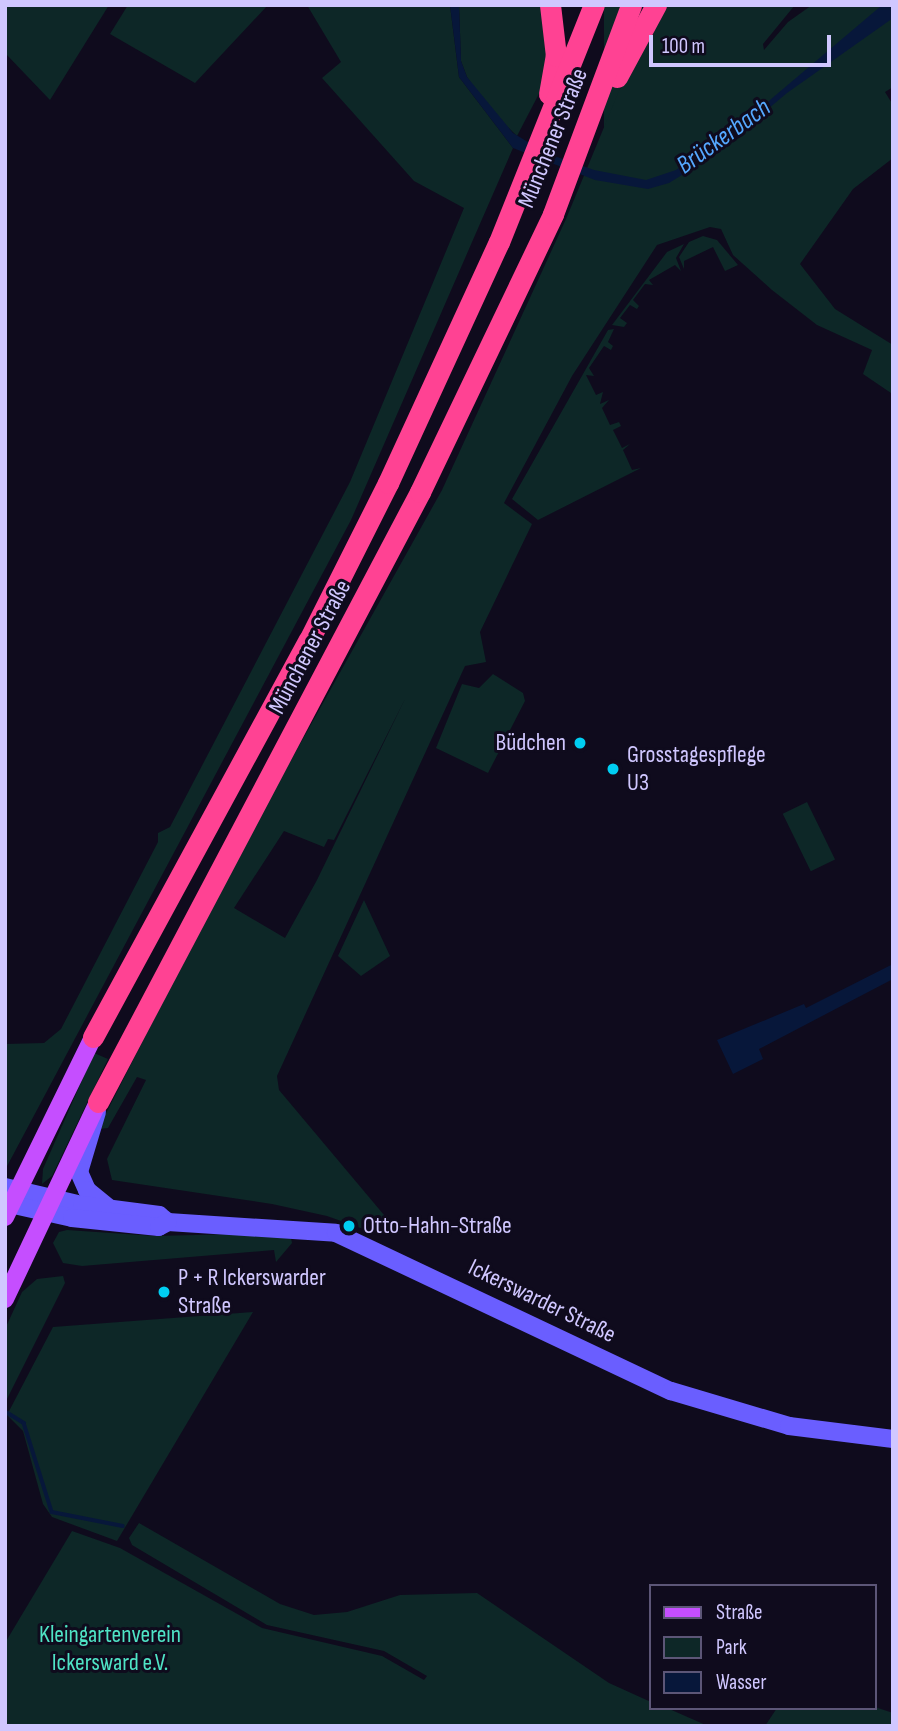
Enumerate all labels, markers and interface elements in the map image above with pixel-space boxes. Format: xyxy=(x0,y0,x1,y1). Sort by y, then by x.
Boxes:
scale bar xyxy=(653,21,835,65)
text: 100 m xyxy=(662,34,705,59)
street label: Münchener Straße xyxy=(512,64,594,212)
water label: Brückerbach xyxy=(671,93,777,181)
street label: Münchener Straße xyxy=(263,575,357,719)
place label: Büdchen xyxy=(495,729,566,757)
marker: Büdchen xyxy=(572,735,588,751)
place label: Grosstagespflege U3 xyxy=(627,741,766,797)
marker: Grosstagespflege U3 xyxy=(605,761,621,777)
place label: Otto-Hahn-Straße xyxy=(363,1212,512,1240)
marker: Otto-Hahn-Straße xyxy=(341,1218,357,1234)
street label: Ickerswarder Straße xyxy=(464,1253,620,1349)
place label: P + R Ickerswarder Straße xyxy=(178,1264,326,1320)
marker: P + R Ickerswarder Straße xyxy=(156,1284,172,1300)
legend xyxy=(650,1584,877,1710)
text: Straße xyxy=(716,1600,762,1625)
park label: Kleingartenverein Ickersward e.V. xyxy=(39,1621,181,1677)
text: Park xyxy=(716,1635,747,1660)
text: Wasser xyxy=(716,1670,767,1695)

